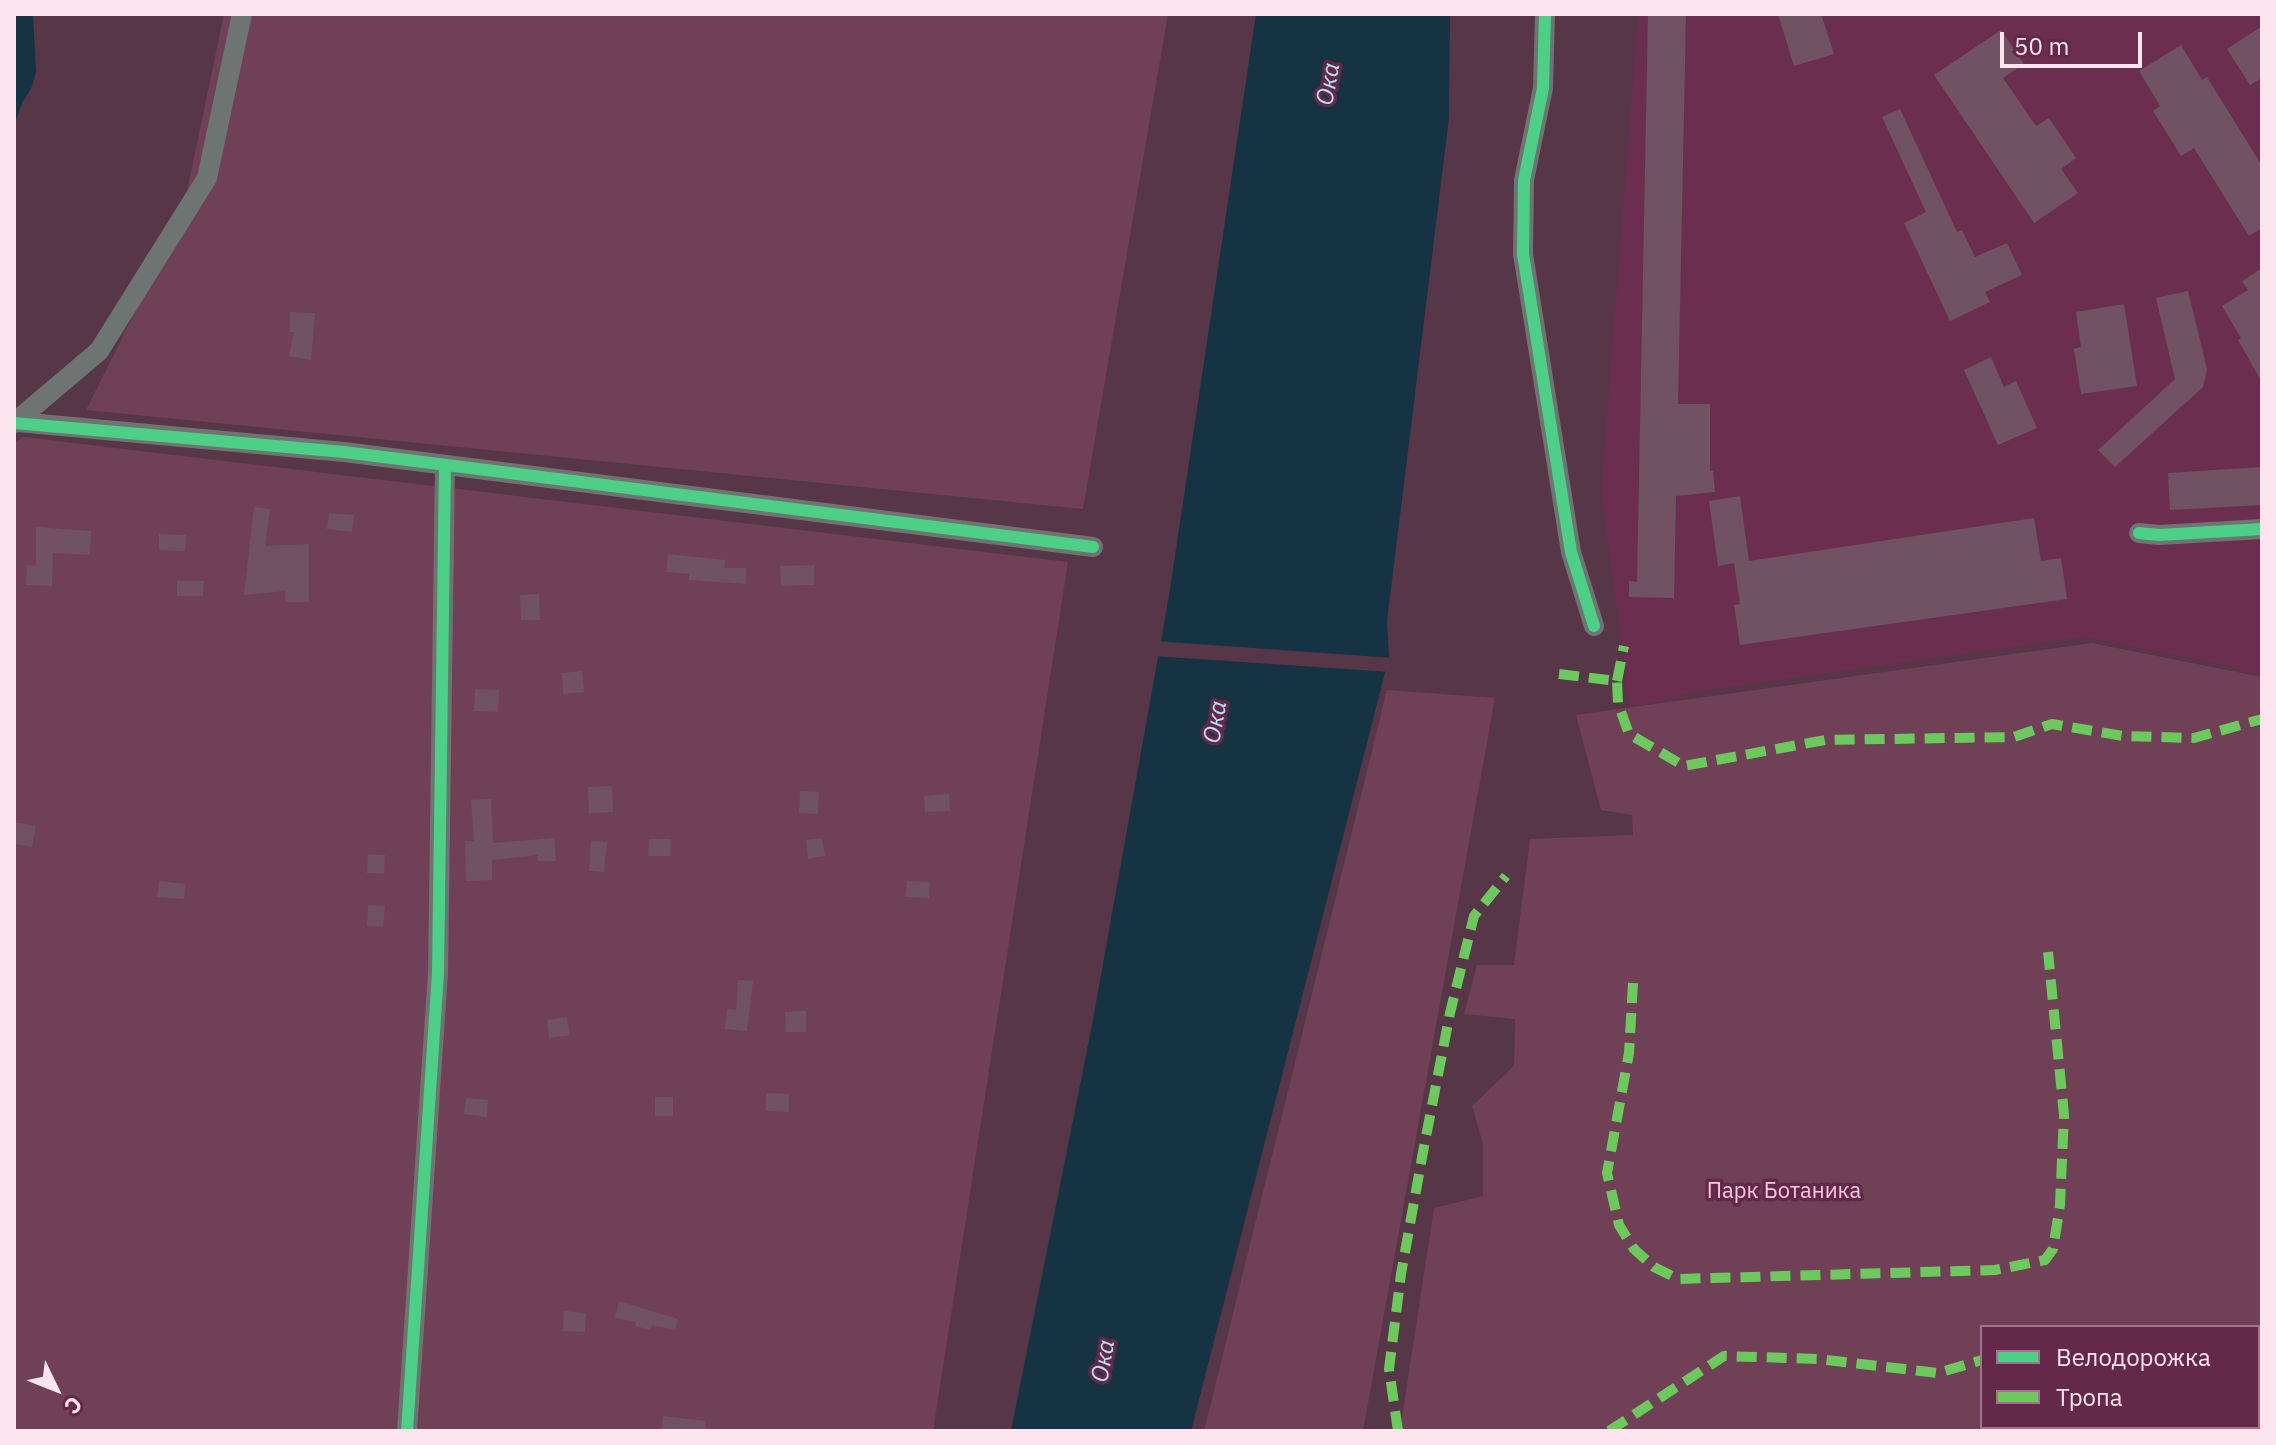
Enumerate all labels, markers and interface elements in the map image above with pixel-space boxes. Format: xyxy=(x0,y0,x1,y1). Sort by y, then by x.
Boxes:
scale bar xyxy=(2004,16,2146,66)
text: 50 m xyxy=(2014,30,2069,62)
water label: Ока xyxy=(1311,61,1347,107)
water label: Ока xyxy=(1198,699,1234,745)
park label: Парк Ботаника xyxy=(1707,1179,1861,1205)
legend xyxy=(1980,1325,2260,1429)
water label: Ока xyxy=(1086,1338,1122,1384)
text: Велодорожка xyxy=(2056,1341,2211,1373)
north arrow xyxy=(16,1349,96,1429)
text: Тропа xyxy=(2056,1381,2123,1413)
text: С xyxy=(58,1391,89,1421)

